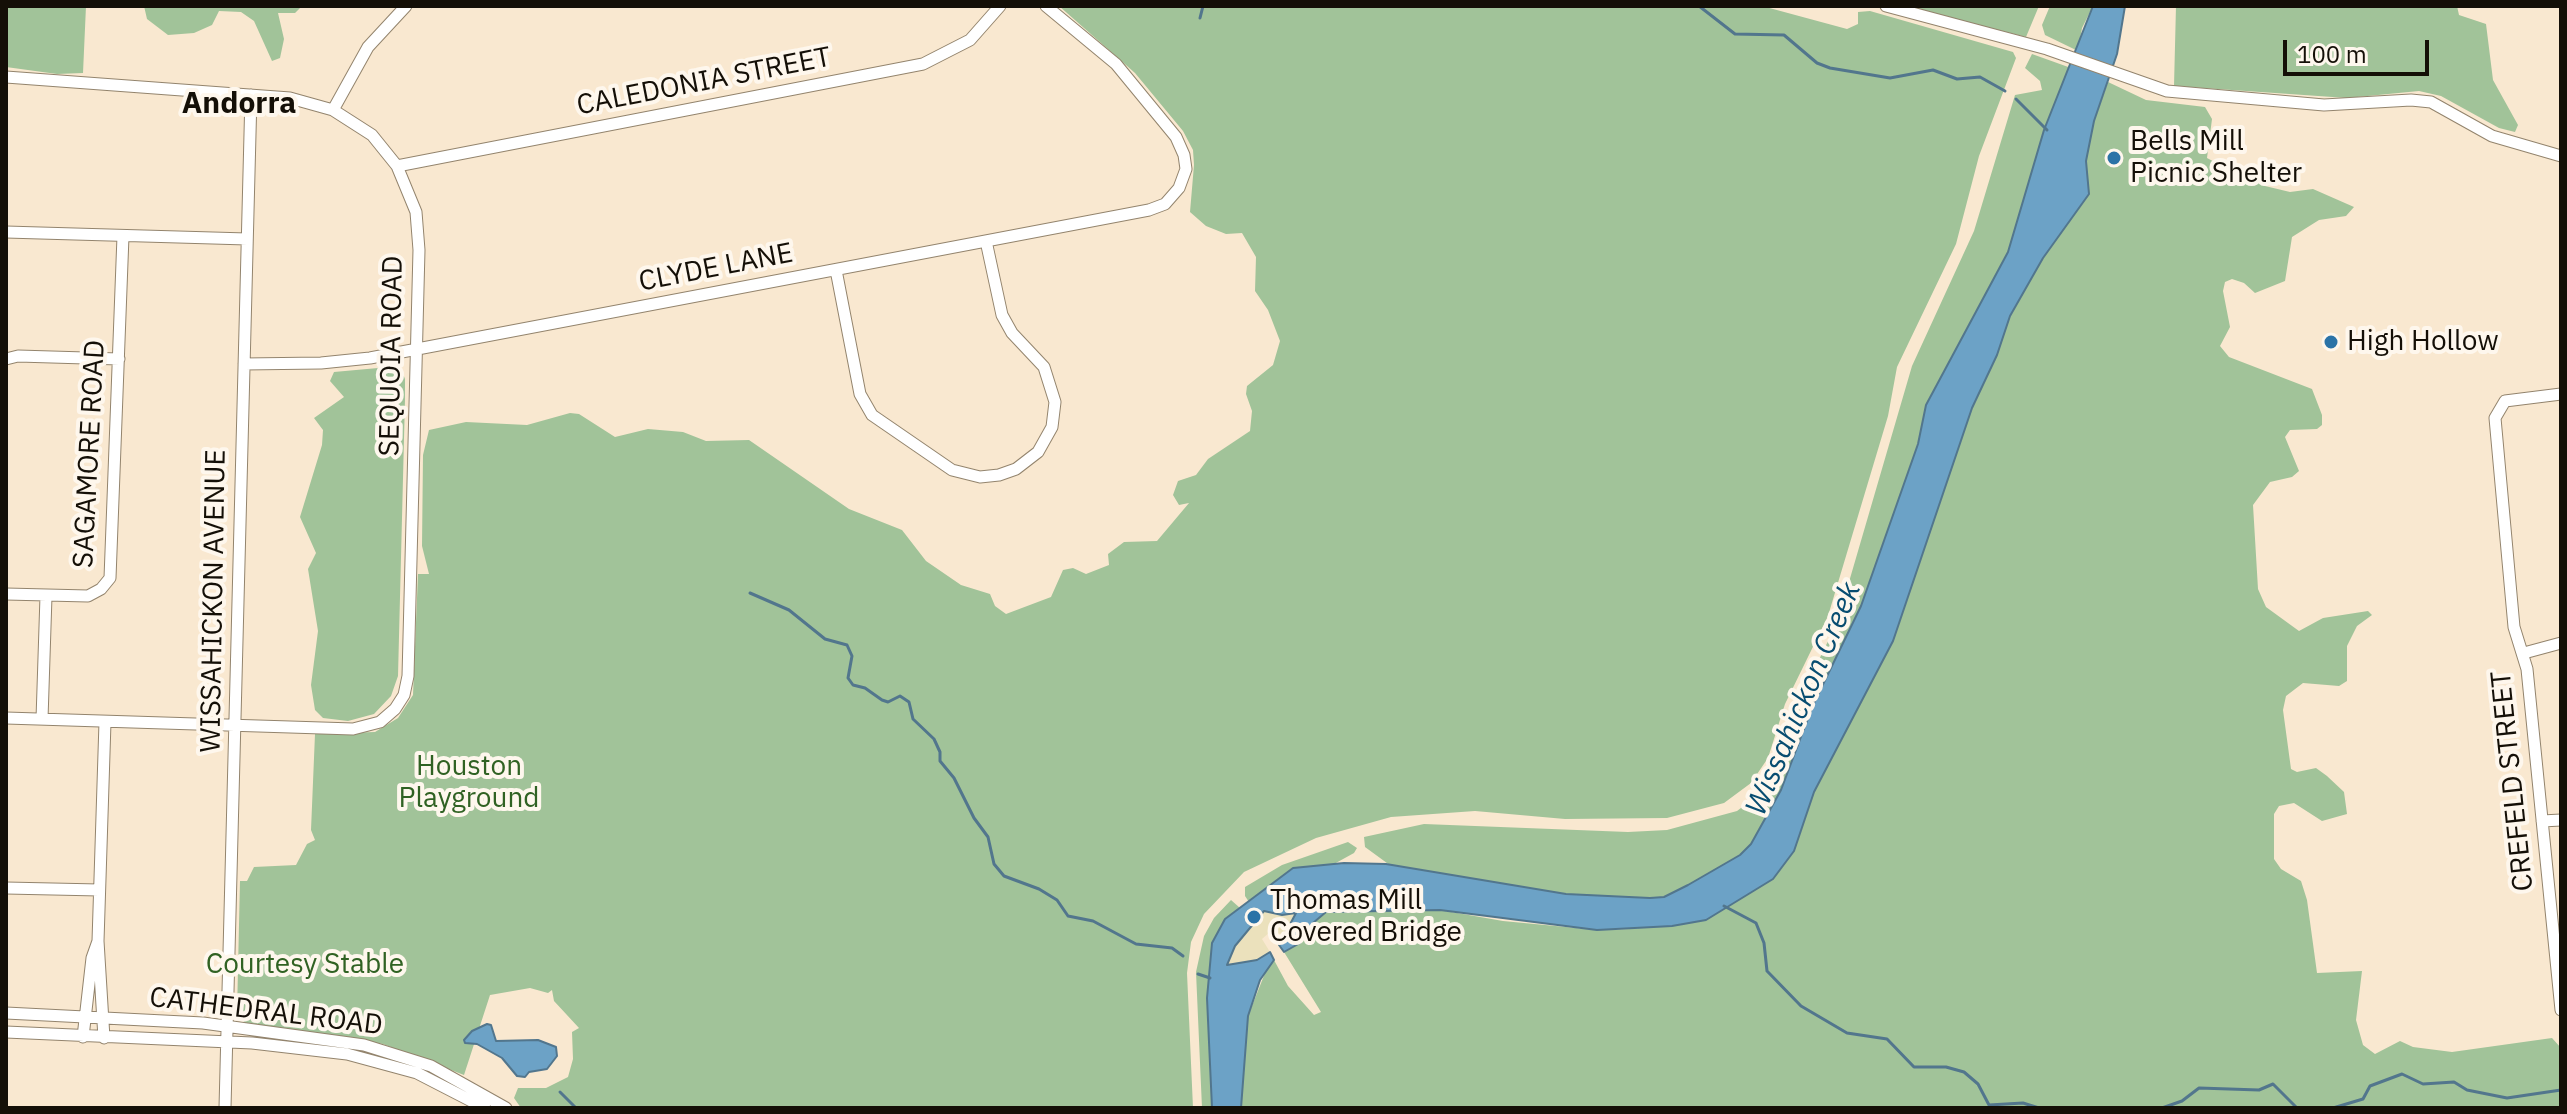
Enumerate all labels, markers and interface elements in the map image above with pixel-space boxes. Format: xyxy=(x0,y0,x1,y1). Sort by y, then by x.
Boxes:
scale bar xyxy=(2287,24,2433,74)
text: 100 m xyxy=(2297,38,2367,70)
street label: CALEDONIA STREET xyxy=(574,41,834,123)
district label: Andorra xyxy=(182,86,296,122)
place label: Bells Mill Picnic Shelter xyxy=(2130,125,2302,191)
marker: Bells Mill Picnic Shelter xyxy=(2105,149,2123,167)
street label: CLYDE LANE xyxy=(636,237,796,299)
street label: SEQUOIA ROAD xyxy=(373,255,411,457)
place label: High Hollow xyxy=(2347,325,2499,359)
marker: High Hollow xyxy=(2322,333,2340,351)
street label: SAGAMORE ROAD xyxy=(67,339,113,569)
street label: WISSAHICKON AVENUE xyxy=(195,449,233,753)
water label: Wissahickon Creek xyxy=(1739,577,1869,821)
street label: CREFELD STREET xyxy=(2485,669,2541,893)
park label: Houston Playground xyxy=(398,750,540,816)
place label: Thomas Mill Covered Bridge xyxy=(1270,884,1462,950)
marker: Thomas Mill Covered Bridge xyxy=(1245,908,1263,926)
park label: Courtesy Stable xyxy=(206,948,404,982)
street label: CATHEDRAL ROAD xyxy=(147,981,385,1043)

